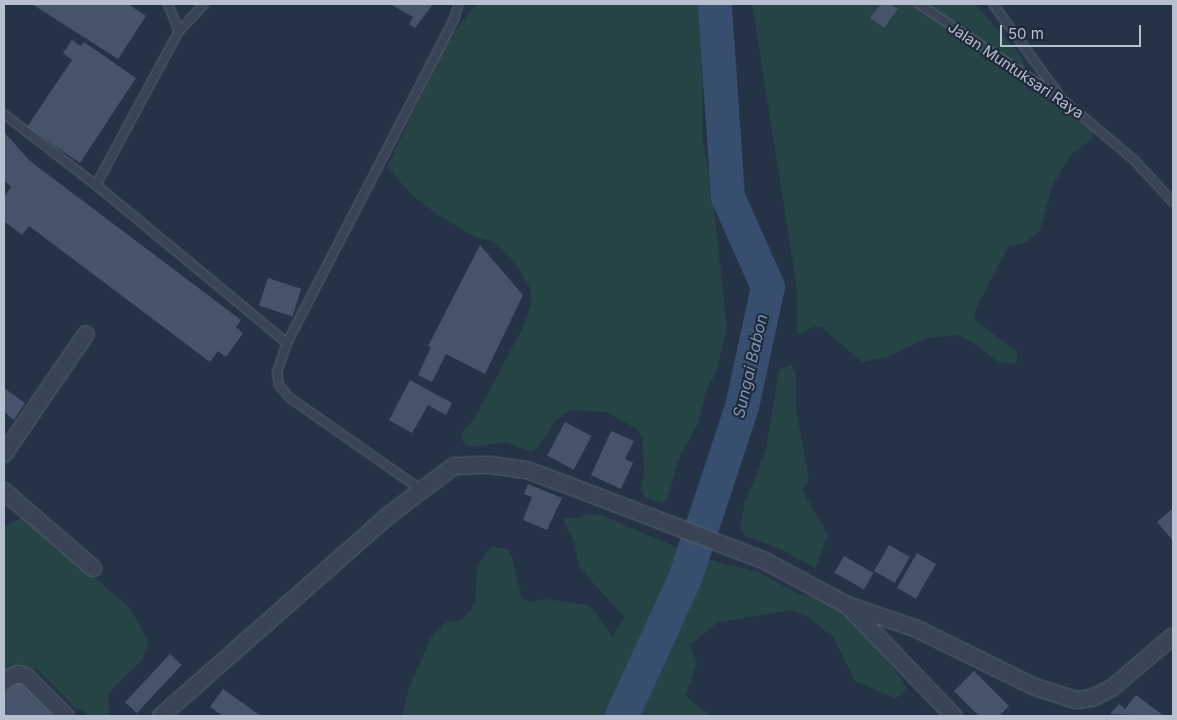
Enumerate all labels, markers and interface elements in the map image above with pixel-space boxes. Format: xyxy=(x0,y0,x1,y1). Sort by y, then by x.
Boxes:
scale bar xyxy=(1002,15,1143,47)
street label: Jalan Muntuksari Raya xyxy=(945,18,1087,122)
text: 50 m xyxy=(1008,24,1044,43)
water label: Sungai Babon xyxy=(729,312,771,420)

